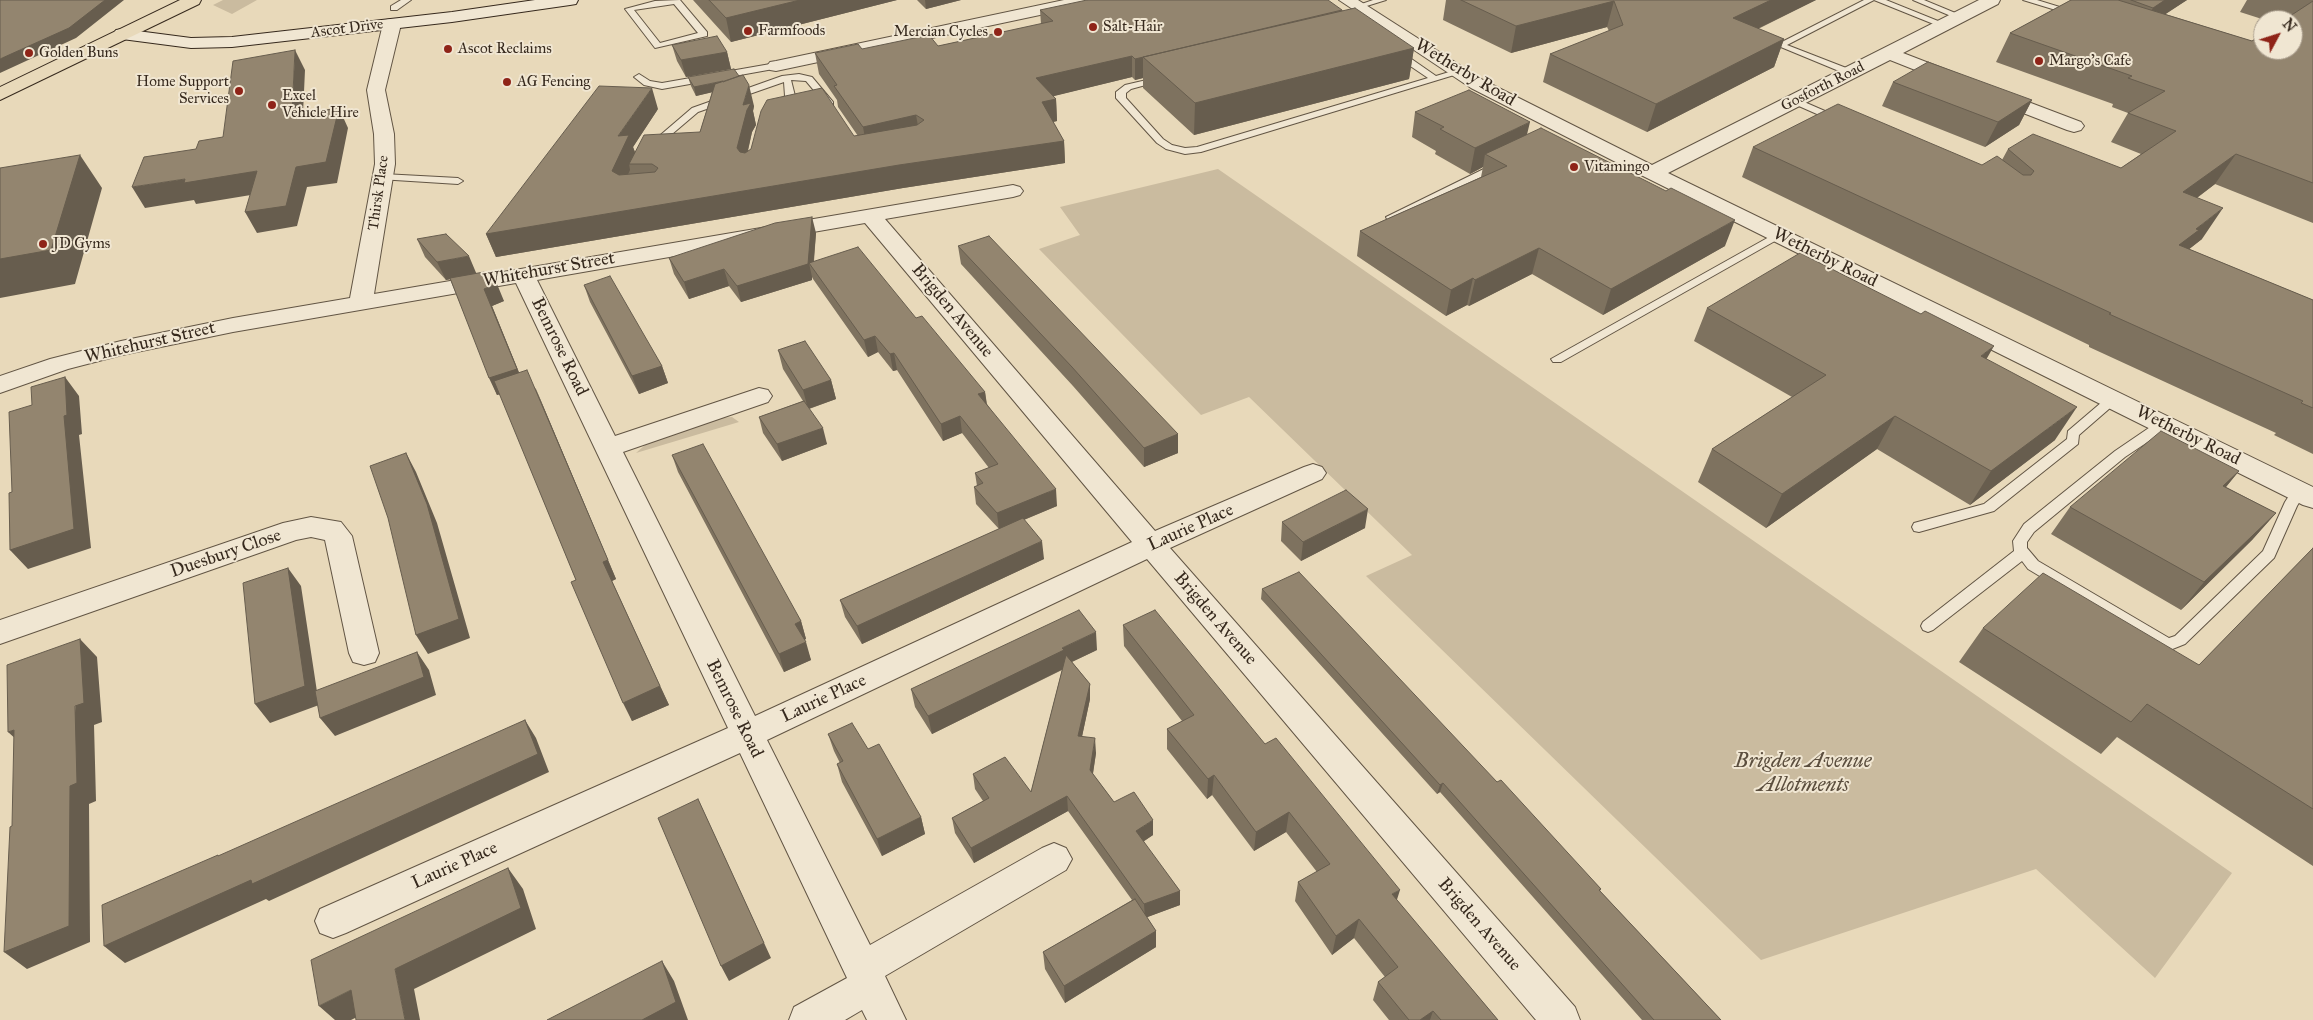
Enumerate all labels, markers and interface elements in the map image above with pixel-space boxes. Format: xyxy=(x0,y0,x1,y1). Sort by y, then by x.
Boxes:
north arrow xyxy=(2253,10,2303,60)
street label: Ascot Drive xyxy=(310,16,384,42)
text: N xyxy=(2279,16,2299,36)
place label: Salt-Hair xyxy=(1103,18,1162,36)
marker: Salt-Hair xyxy=(1087,21,1099,33)
place label: Farmfoods xyxy=(758,22,825,40)
place label: Mercian Cycles xyxy=(894,23,988,41)
marker: Farmfoods xyxy=(742,25,754,37)
marker: Mercian Cycles xyxy=(992,26,1004,38)
street label: Wetherby Road xyxy=(1411,34,1519,112)
place label: Ascot Reclaims xyxy=(458,40,552,58)
marker: Ascot Reclaims xyxy=(442,43,454,55)
place label: Golden Buns xyxy=(39,44,118,62)
marker: Golden Buns xyxy=(23,47,35,59)
place label: Margo's Cafe xyxy=(2049,52,2131,70)
marker: Margo's Cafe xyxy=(2033,55,2045,67)
street label: Gosforth Road xyxy=(1778,58,1868,116)
place label: Home Support Services xyxy=(136,73,229,108)
place label: AG Fencing xyxy=(517,73,590,91)
marker: AG Fencing xyxy=(501,76,513,88)
marker: Home Support Services xyxy=(233,85,245,97)
place label: Excel Vehicle Hire xyxy=(282,87,359,122)
marker: Excel Vehicle Hire xyxy=(266,99,278,111)
street label: Thirsk Place xyxy=(365,154,393,232)
place label: Vitamingo xyxy=(1584,158,1650,176)
marker: Vitamingo xyxy=(1568,161,1580,173)
street label: Wetherby Road xyxy=(1769,223,1881,293)
place label: JD Gyms xyxy=(53,235,110,253)
marker: JD Gyms xyxy=(37,238,49,250)
street label: Whitehurst Street xyxy=(481,248,617,292)
street label: Brigden Avenue xyxy=(906,260,998,362)
street label: Bemrose Road xyxy=(526,294,592,400)
street label: Whitehurst Street xyxy=(82,317,218,369)
street label: Wetherby Road xyxy=(2132,401,2244,471)
street label: Laurie Place xyxy=(1145,500,1237,556)
street label: Duesbury Close xyxy=(168,525,284,583)
street label: Brigden Avenue xyxy=(1169,568,1261,670)
street label: Bemrose Road xyxy=(701,656,767,762)
street label: Laurie Place xyxy=(778,670,870,728)
park label: Brigden Avenue Allotments xyxy=(1734,749,1872,799)
street label: Laurie Place xyxy=(409,838,501,894)
street label: Brigden Avenue xyxy=(1433,874,1525,976)

